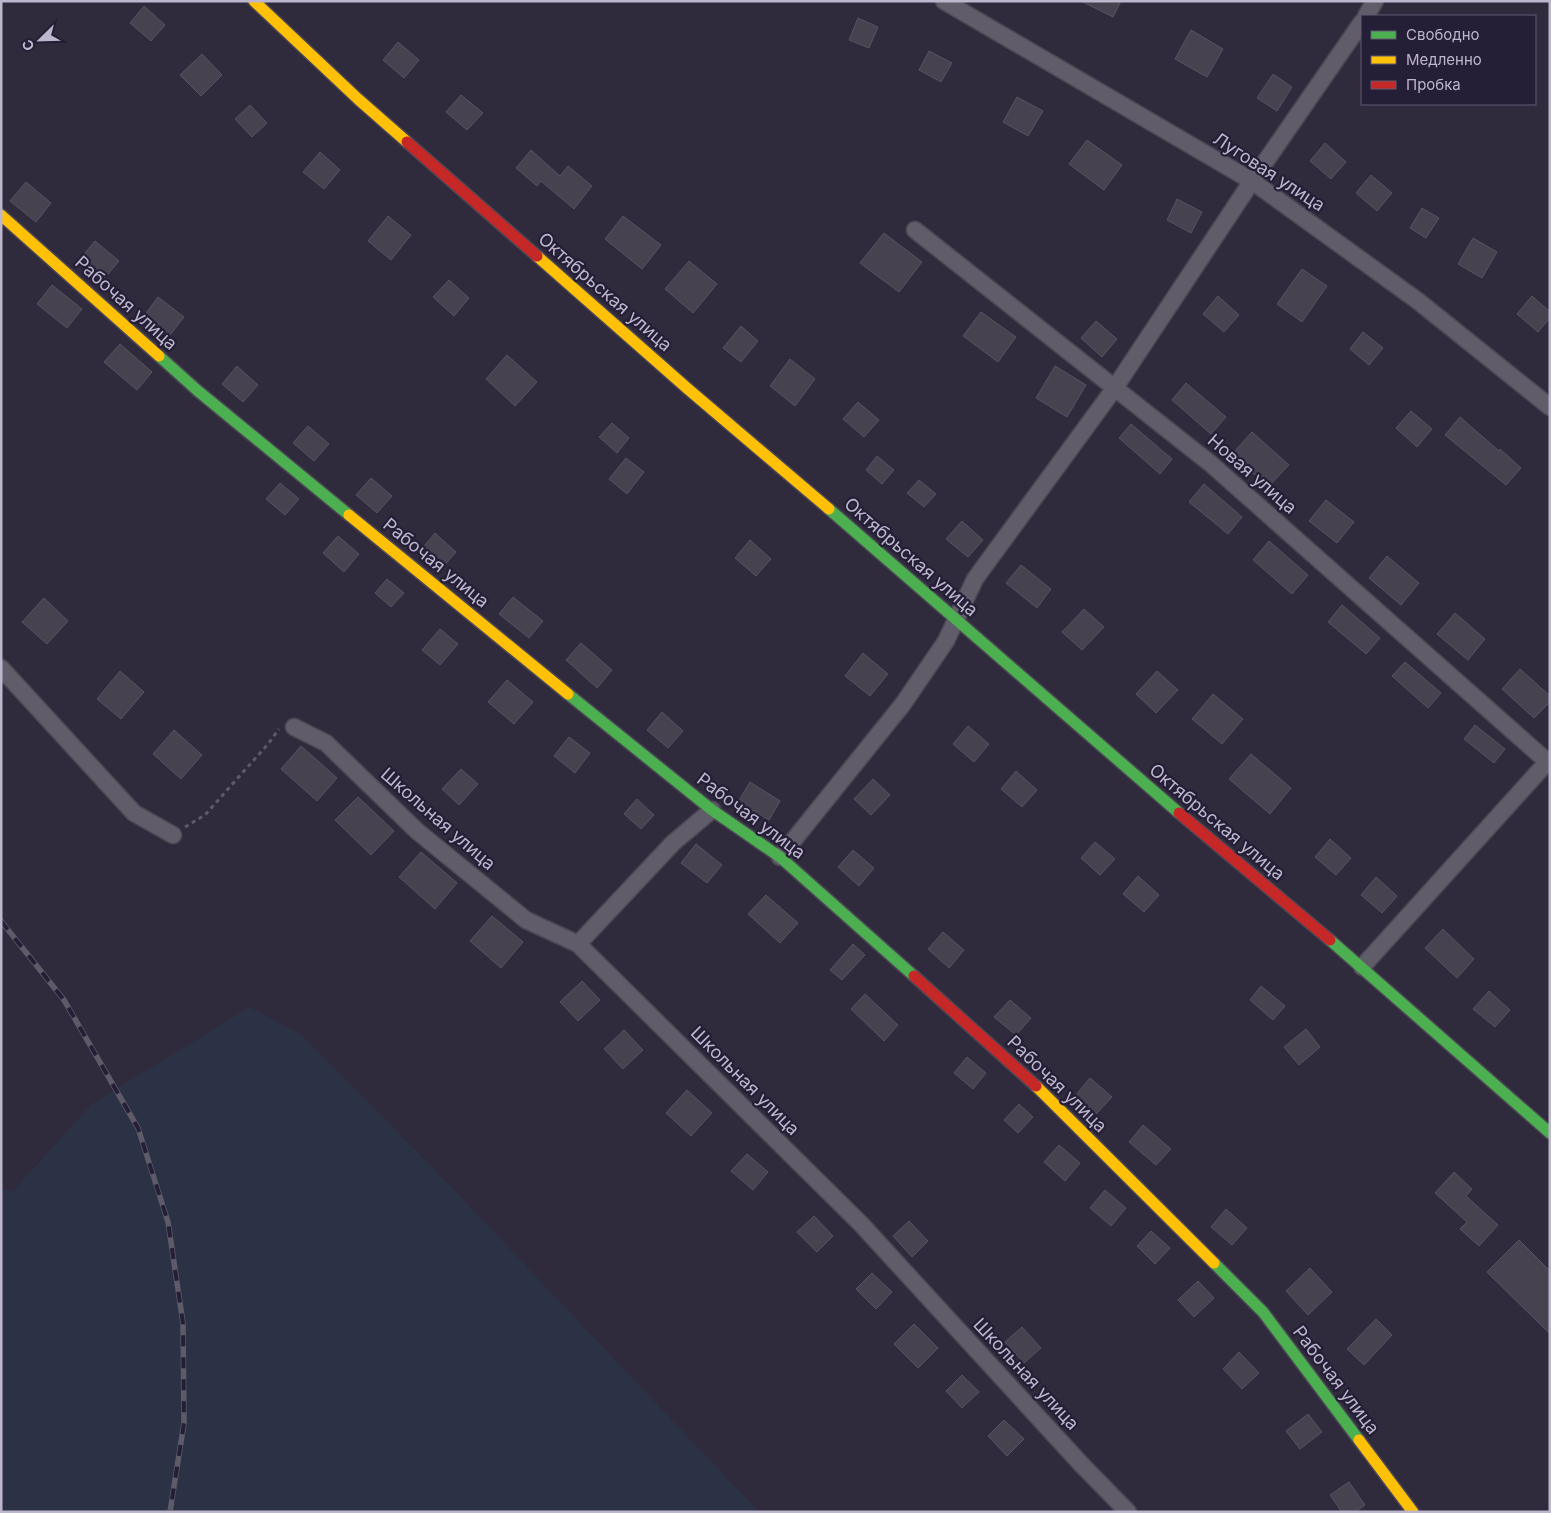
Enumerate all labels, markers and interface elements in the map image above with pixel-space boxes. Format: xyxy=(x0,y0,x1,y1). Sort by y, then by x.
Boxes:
north arrow xyxy=(15,15,65,65)
legend xyxy=(1361,15,1536,105)
text: Свободно xyxy=(1406,25,1480,44)
text: С xyxy=(18,37,37,53)
text: Медленно xyxy=(1406,50,1482,69)
text: Пробка xyxy=(1406,75,1461,94)
street label: Луговая улица xyxy=(1210,128,1329,215)
street label: Октябрьская улица xyxy=(534,228,676,355)
street label: Рабочая улица xyxy=(71,251,182,354)
street label: Новая улица xyxy=(1204,429,1301,518)
street label: Октябрьская улица xyxy=(840,493,982,620)
street label: Рабочая улица xyxy=(379,514,493,612)
street label: Октябрьская улица xyxy=(1145,759,1289,884)
street label: Школьная улица xyxy=(377,763,500,874)
street label: Рабочая улица xyxy=(693,768,810,863)
street label: Школьная улица xyxy=(687,1022,804,1139)
street label: Рабочая улица xyxy=(1003,1031,1111,1136)
street label: Школьная улица xyxy=(969,1314,1083,1434)
street label: Рабочая улица xyxy=(1289,1321,1384,1438)

